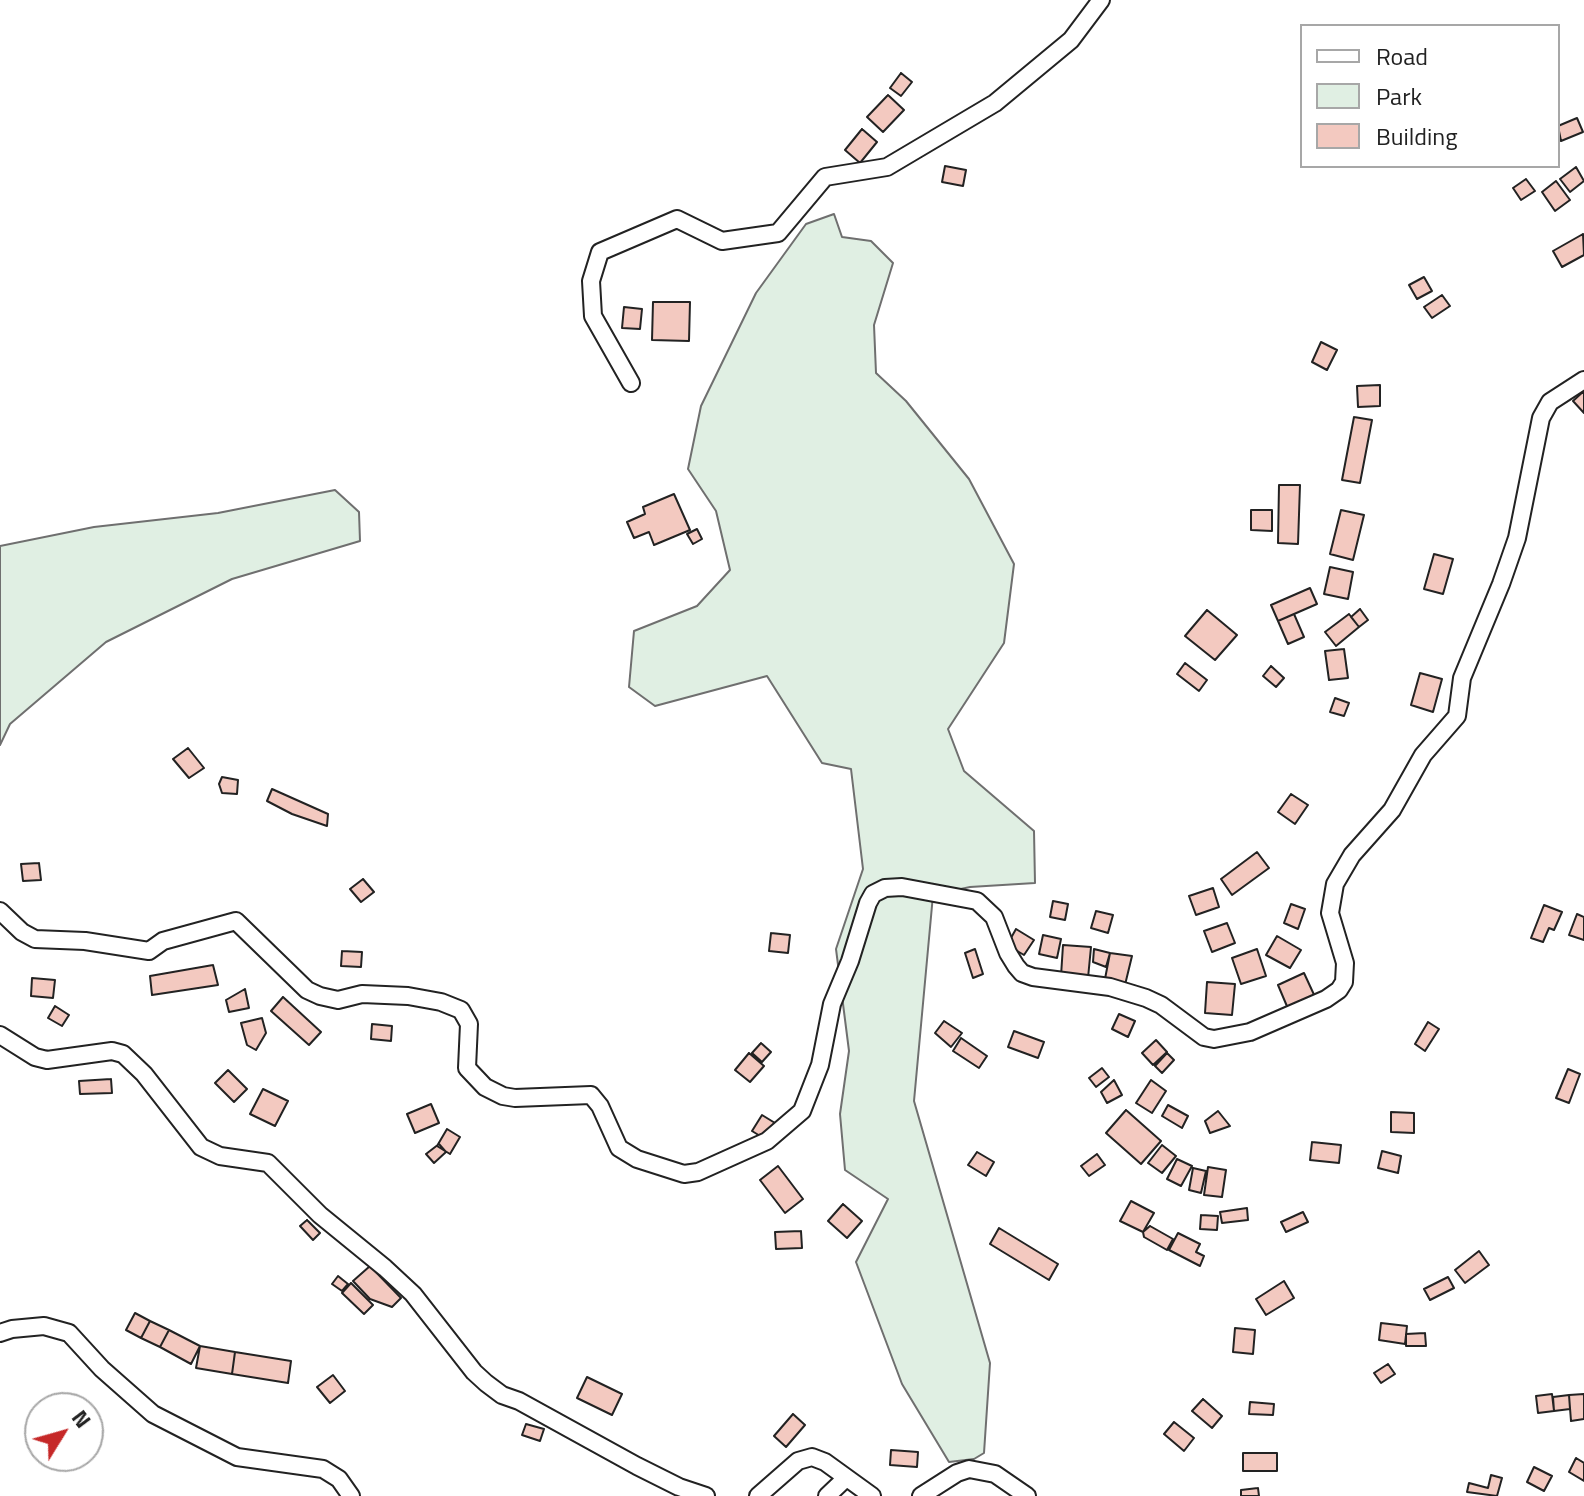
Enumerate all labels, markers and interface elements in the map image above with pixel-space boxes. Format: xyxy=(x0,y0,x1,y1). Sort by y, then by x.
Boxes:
legend xyxy=(1300,24,1560,168)
text: Road xyxy=(1376,38,1428,74)
text: Park xyxy=(1376,78,1422,114)
text: Building xyxy=(1376,118,1458,154)
north arrow xyxy=(24,1392,104,1472)
text: N xyxy=(63,1402,100,1435)

